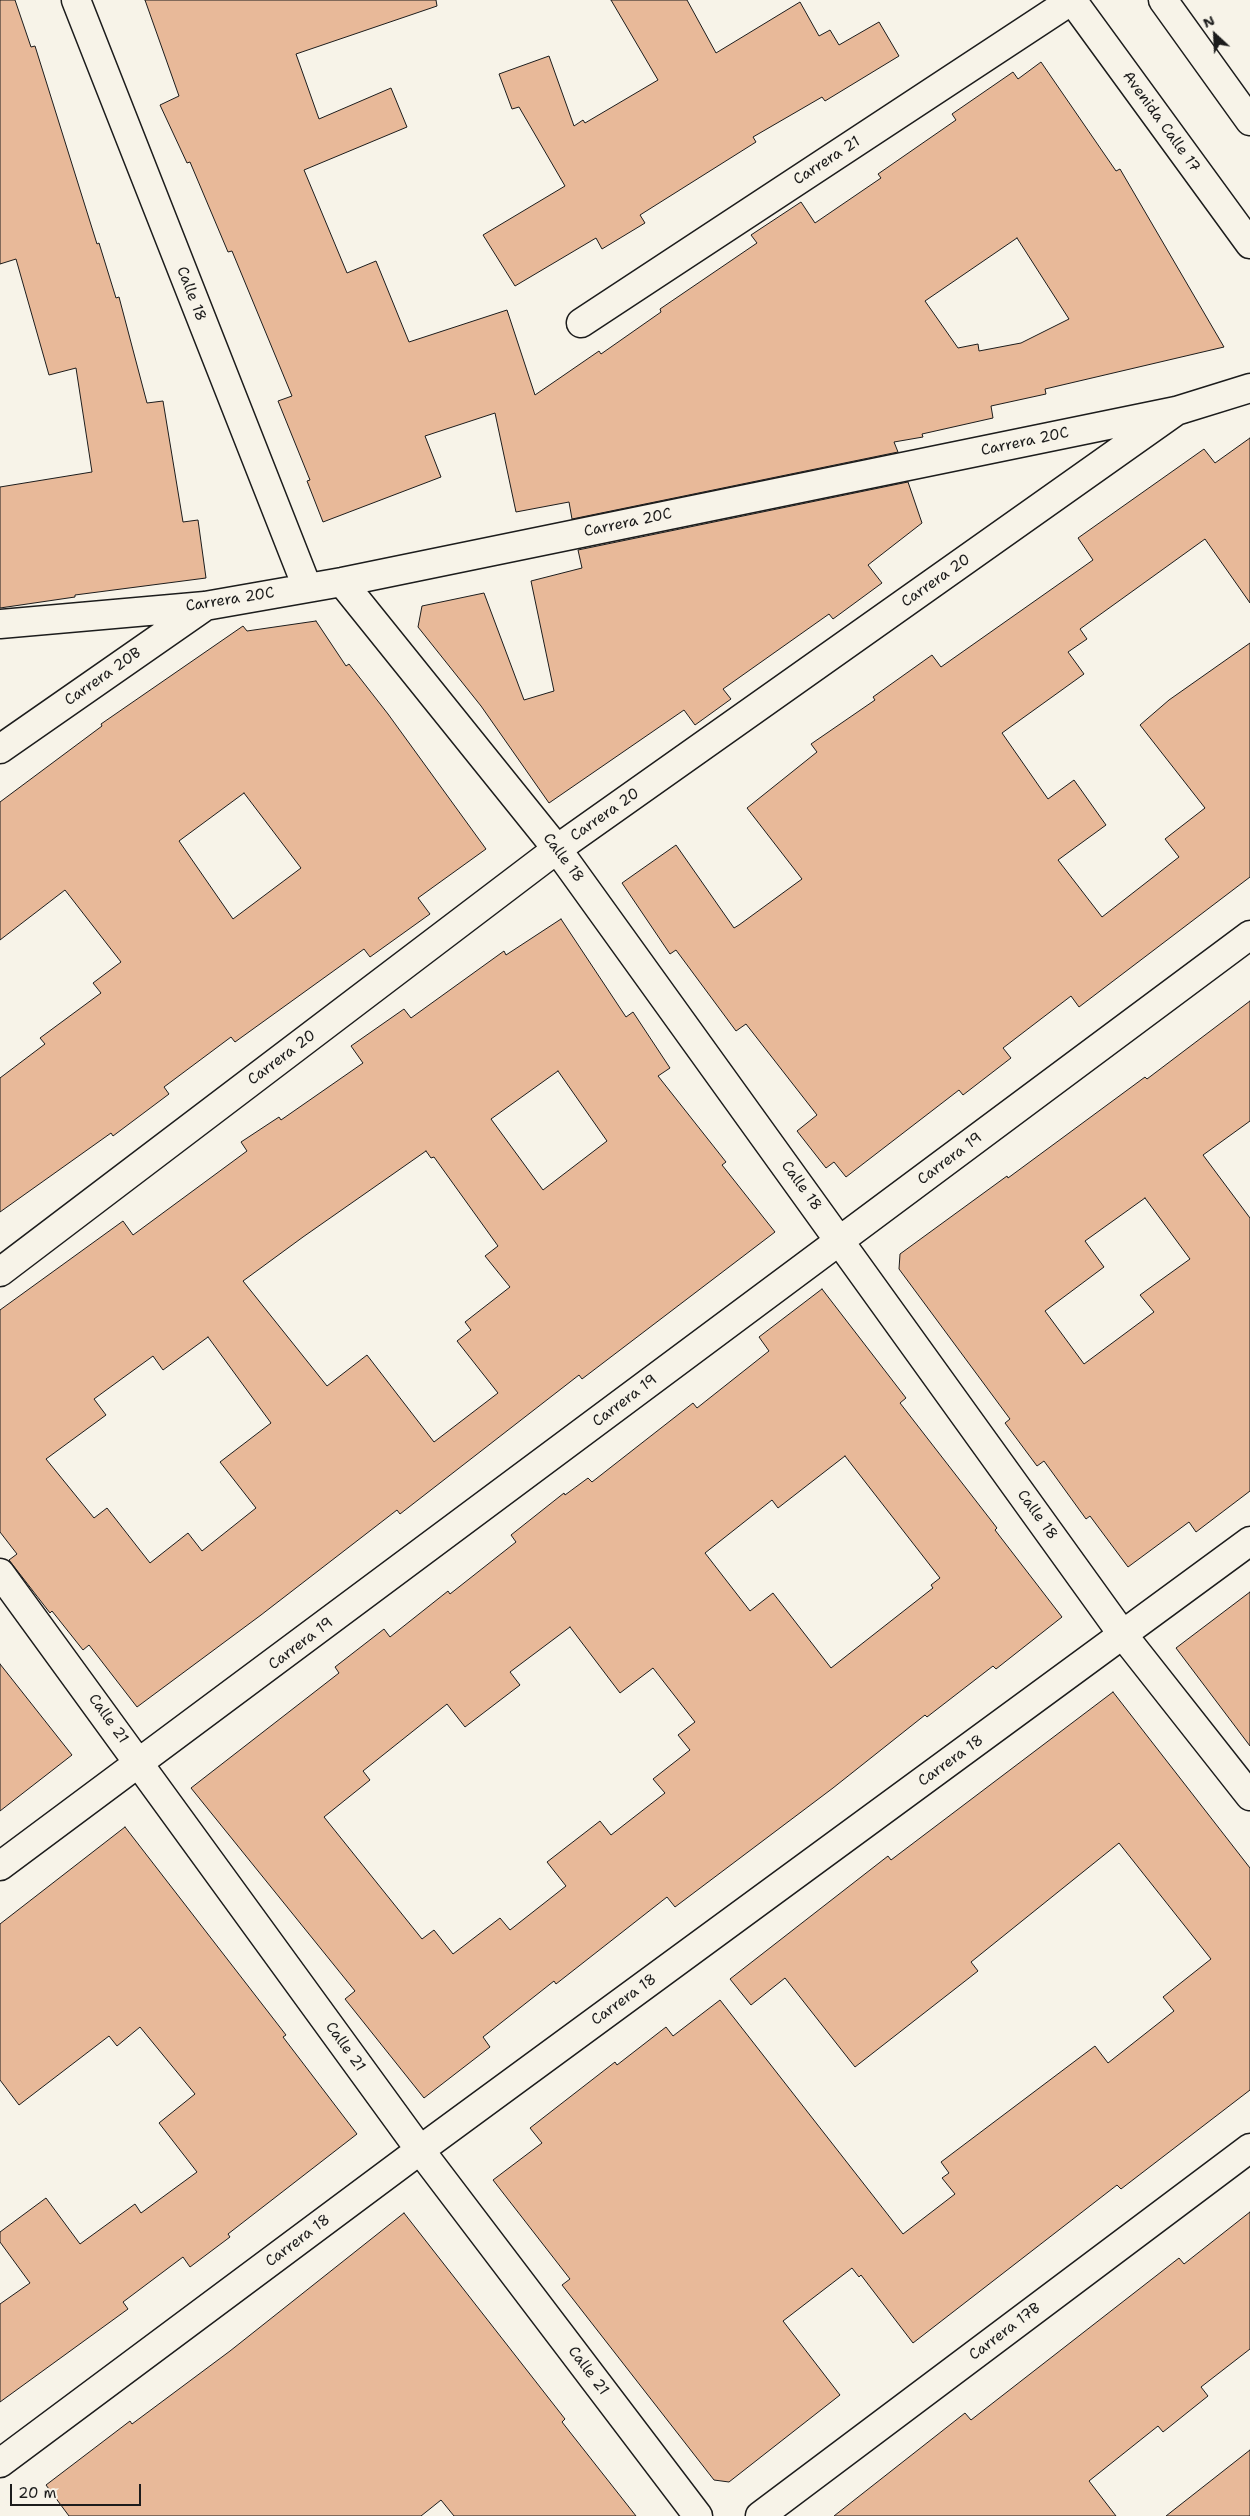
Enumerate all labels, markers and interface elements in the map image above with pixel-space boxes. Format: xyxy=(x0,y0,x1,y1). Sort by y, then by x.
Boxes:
north arrow xyxy=(1190,10,1240,60)
text: N xyxy=(1200,11,1217,32)
street label: Avenida Calle 17 xyxy=(1118,68,1204,176)
street label: Carrera 21 xyxy=(790,133,864,189)
street label: Calle 18 xyxy=(172,264,210,324)
street label: Carrera 20C xyxy=(979,424,1071,460)
street label: Carrera 20C xyxy=(582,505,674,541)
street label: Carrera 20 xyxy=(898,551,974,611)
street label: Carrera 20C xyxy=(184,584,276,616)
street label: Carrera 20B xyxy=(61,644,145,710)
street label: Carrera 20 xyxy=(567,785,643,845)
street label: Calle 18 xyxy=(539,830,587,886)
street label: Carrera 20 xyxy=(245,1027,319,1089)
street label: Carrera 19 xyxy=(914,1129,986,1189)
street label: Calle 18 xyxy=(777,1158,825,1214)
street label: Carrera 19 xyxy=(589,1371,661,1431)
street label: Calle 18 xyxy=(1013,1487,1061,1543)
street label: Carrera 19 xyxy=(265,1614,337,1674)
street label: Calle 21 xyxy=(84,1691,132,1747)
street label: Carrera 18 xyxy=(915,1731,987,1791)
street label: Carrera 18 xyxy=(588,1970,660,2030)
street label: Calle 21 xyxy=(321,2019,369,2075)
street label: Carrera 18 xyxy=(262,2211,334,2271)
street label: Carrera 17B xyxy=(966,2299,1044,2365)
street label: Calle 21 xyxy=(564,2343,612,2399)
scale bar xyxy=(12,2474,144,2506)
text: 20 m xyxy=(18,2483,57,2503)

